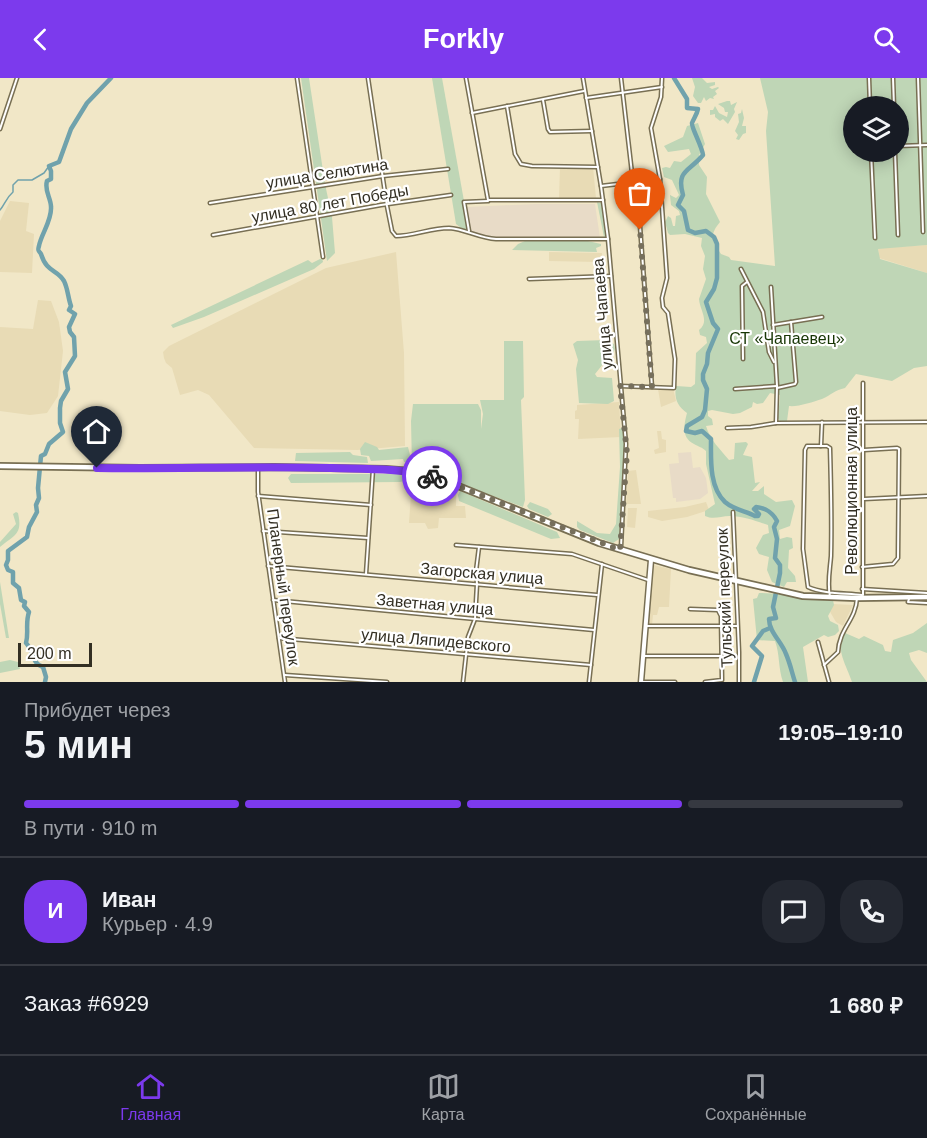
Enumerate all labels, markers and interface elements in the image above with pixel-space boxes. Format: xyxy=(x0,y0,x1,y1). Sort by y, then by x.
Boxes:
icon: back xyxy=(24,23,57,56)
icon: search xyxy=(870,23,903,56)
text: Forkly xyxy=(423,24,504,54)
map controls xyxy=(843,96,909,162)
button: layers xyxy=(843,96,909,162)
street label: улица Селютина xyxy=(265,155,389,192)
pin xyxy=(614,168,665,230)
icon: bag xyxy=(623,177,656,210)
street label: улица 80 лет Победы xyxy=(250,181,410,226)
street label: улица Чапаева xyxy=(589,257,616,370)
park label: СТ «Чапаевец» xyxy=(729,330,845,347)
pin xyxy=(71,406,122,468)
street label: Революционная улица xyxy=(843,407,860,575)
icon: home xyxy=(80,415,113,448)
courier xyxy=(402,446,462,506)
icon: bike xyxy=(416,460,449,493)
street label: Планерный переулок xyxy=(264,507,303,668)
street label: Тульский переулок xyxy=(714,527,735,668)
street label: Загорская улица xyxy=(420,560,544,587)
street label: Заветная улица xyxy=(376,591,494,618)
street label: улица Ляпидевского xyxy=(360,625,512,656)
scale bar xyxy=(18,640,92,668)
text: 200 m xyxy=(27,645,71,662)
text: Прибудет через xyxy=(24,699,170,721)
text: 19:05–19:10 xyxy=(778,720,903,745)
text: 5 мин xyxy=(24,723,133,766)
text: В пути · 910 m xyxy=(24,817,157,839)
button: chat xyxy=(762,880,825,943)
button: phone xyxy=(840,880,903,943)
text: Иван xyxy=(102,887,157,912)
text: И xyxy=(48,898,63,923)
text: Курьер · 4.9 xyxy=(102,913,213,935)
text: Заказ #6929 xyxy=(24,991,149,1016)
text: 1 680 ₽ xyxy=(829,993,903,1018)
tab: Главная xyxy=(120,1070,181,1124)
tab: Карта xyxy=(422,1070,464,1124)
tab: Сохранённые xyxy=(705,1070,807,1124)

